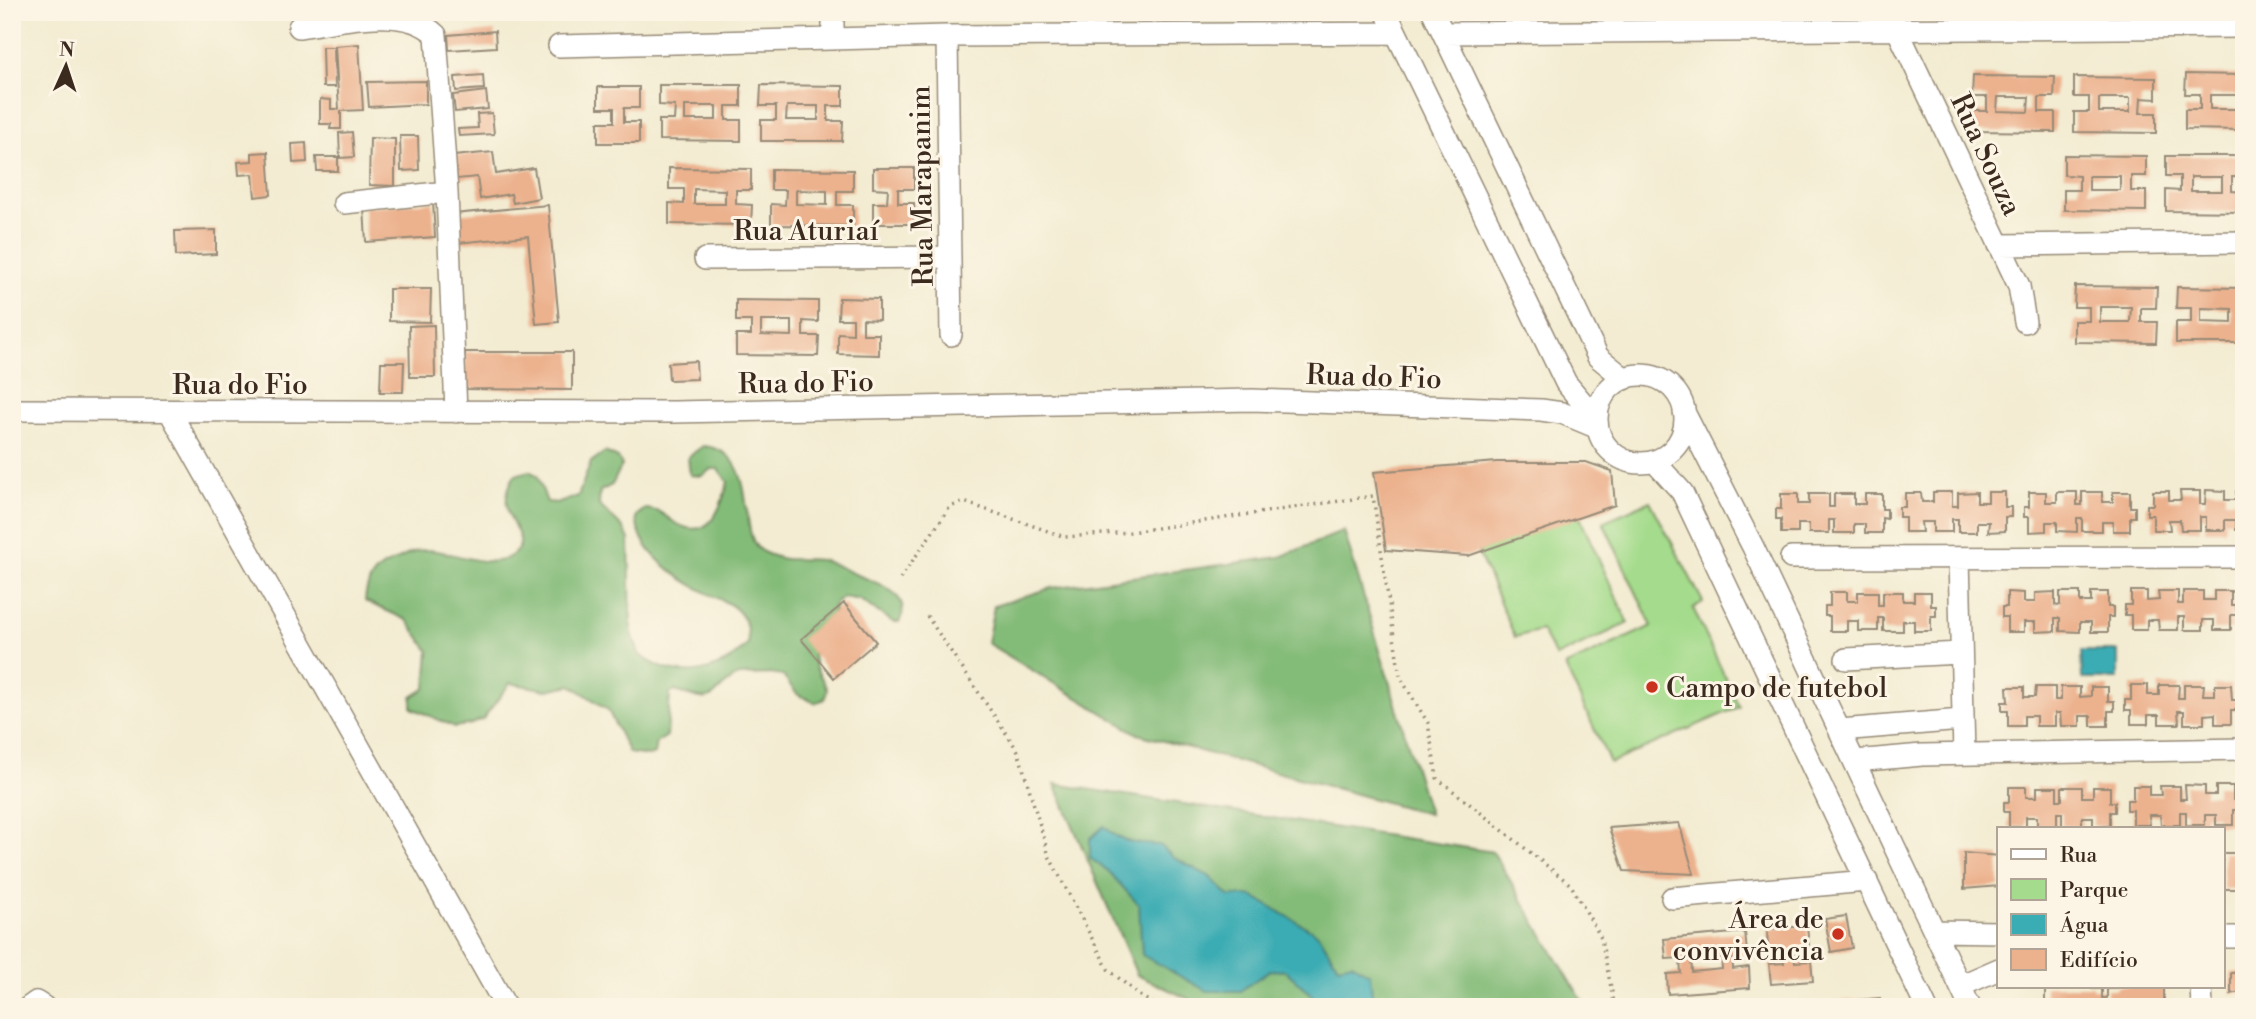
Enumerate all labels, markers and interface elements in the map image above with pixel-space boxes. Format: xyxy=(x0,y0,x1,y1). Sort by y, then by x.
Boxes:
north arrow xyxy=(32,32,102,102)
text: N xyxy=(59,38,75,62)
street label: Rua Marapanim xyxy=(903,85,942,287)
street label: Rua Souza xyxy=(1942,88,2029,222)
street label: Rua Aturiaí xyxy=(733,214,881,249)
street label: Rua do Fio xyxy=(1306,358,1442,397)
street label: Rua do Fio xyxy=(738,365,874,402)
street label: Rua do Fio xyxy=(172,368,308,403)
place label: Campo de futebol xyxy=(1666,671,1887,706)
marker: Campo de futebol xyxy=(1644,679,1660,695)
legend xyxy=(1997,827,2224,988)
text: Rua xyxy=(2060,843,2097,869)
text: Parque xyxy=(2060,878,2128,904)
place label: Área de convivência xyxy=(1673,900,1825,969)
text: Água xyxy=(2059,911,2109,939)
marker: Área de convivência xyxy=(1830,926,1846,942)
text: Edifício xyxy=(2060,948,2138,974)

